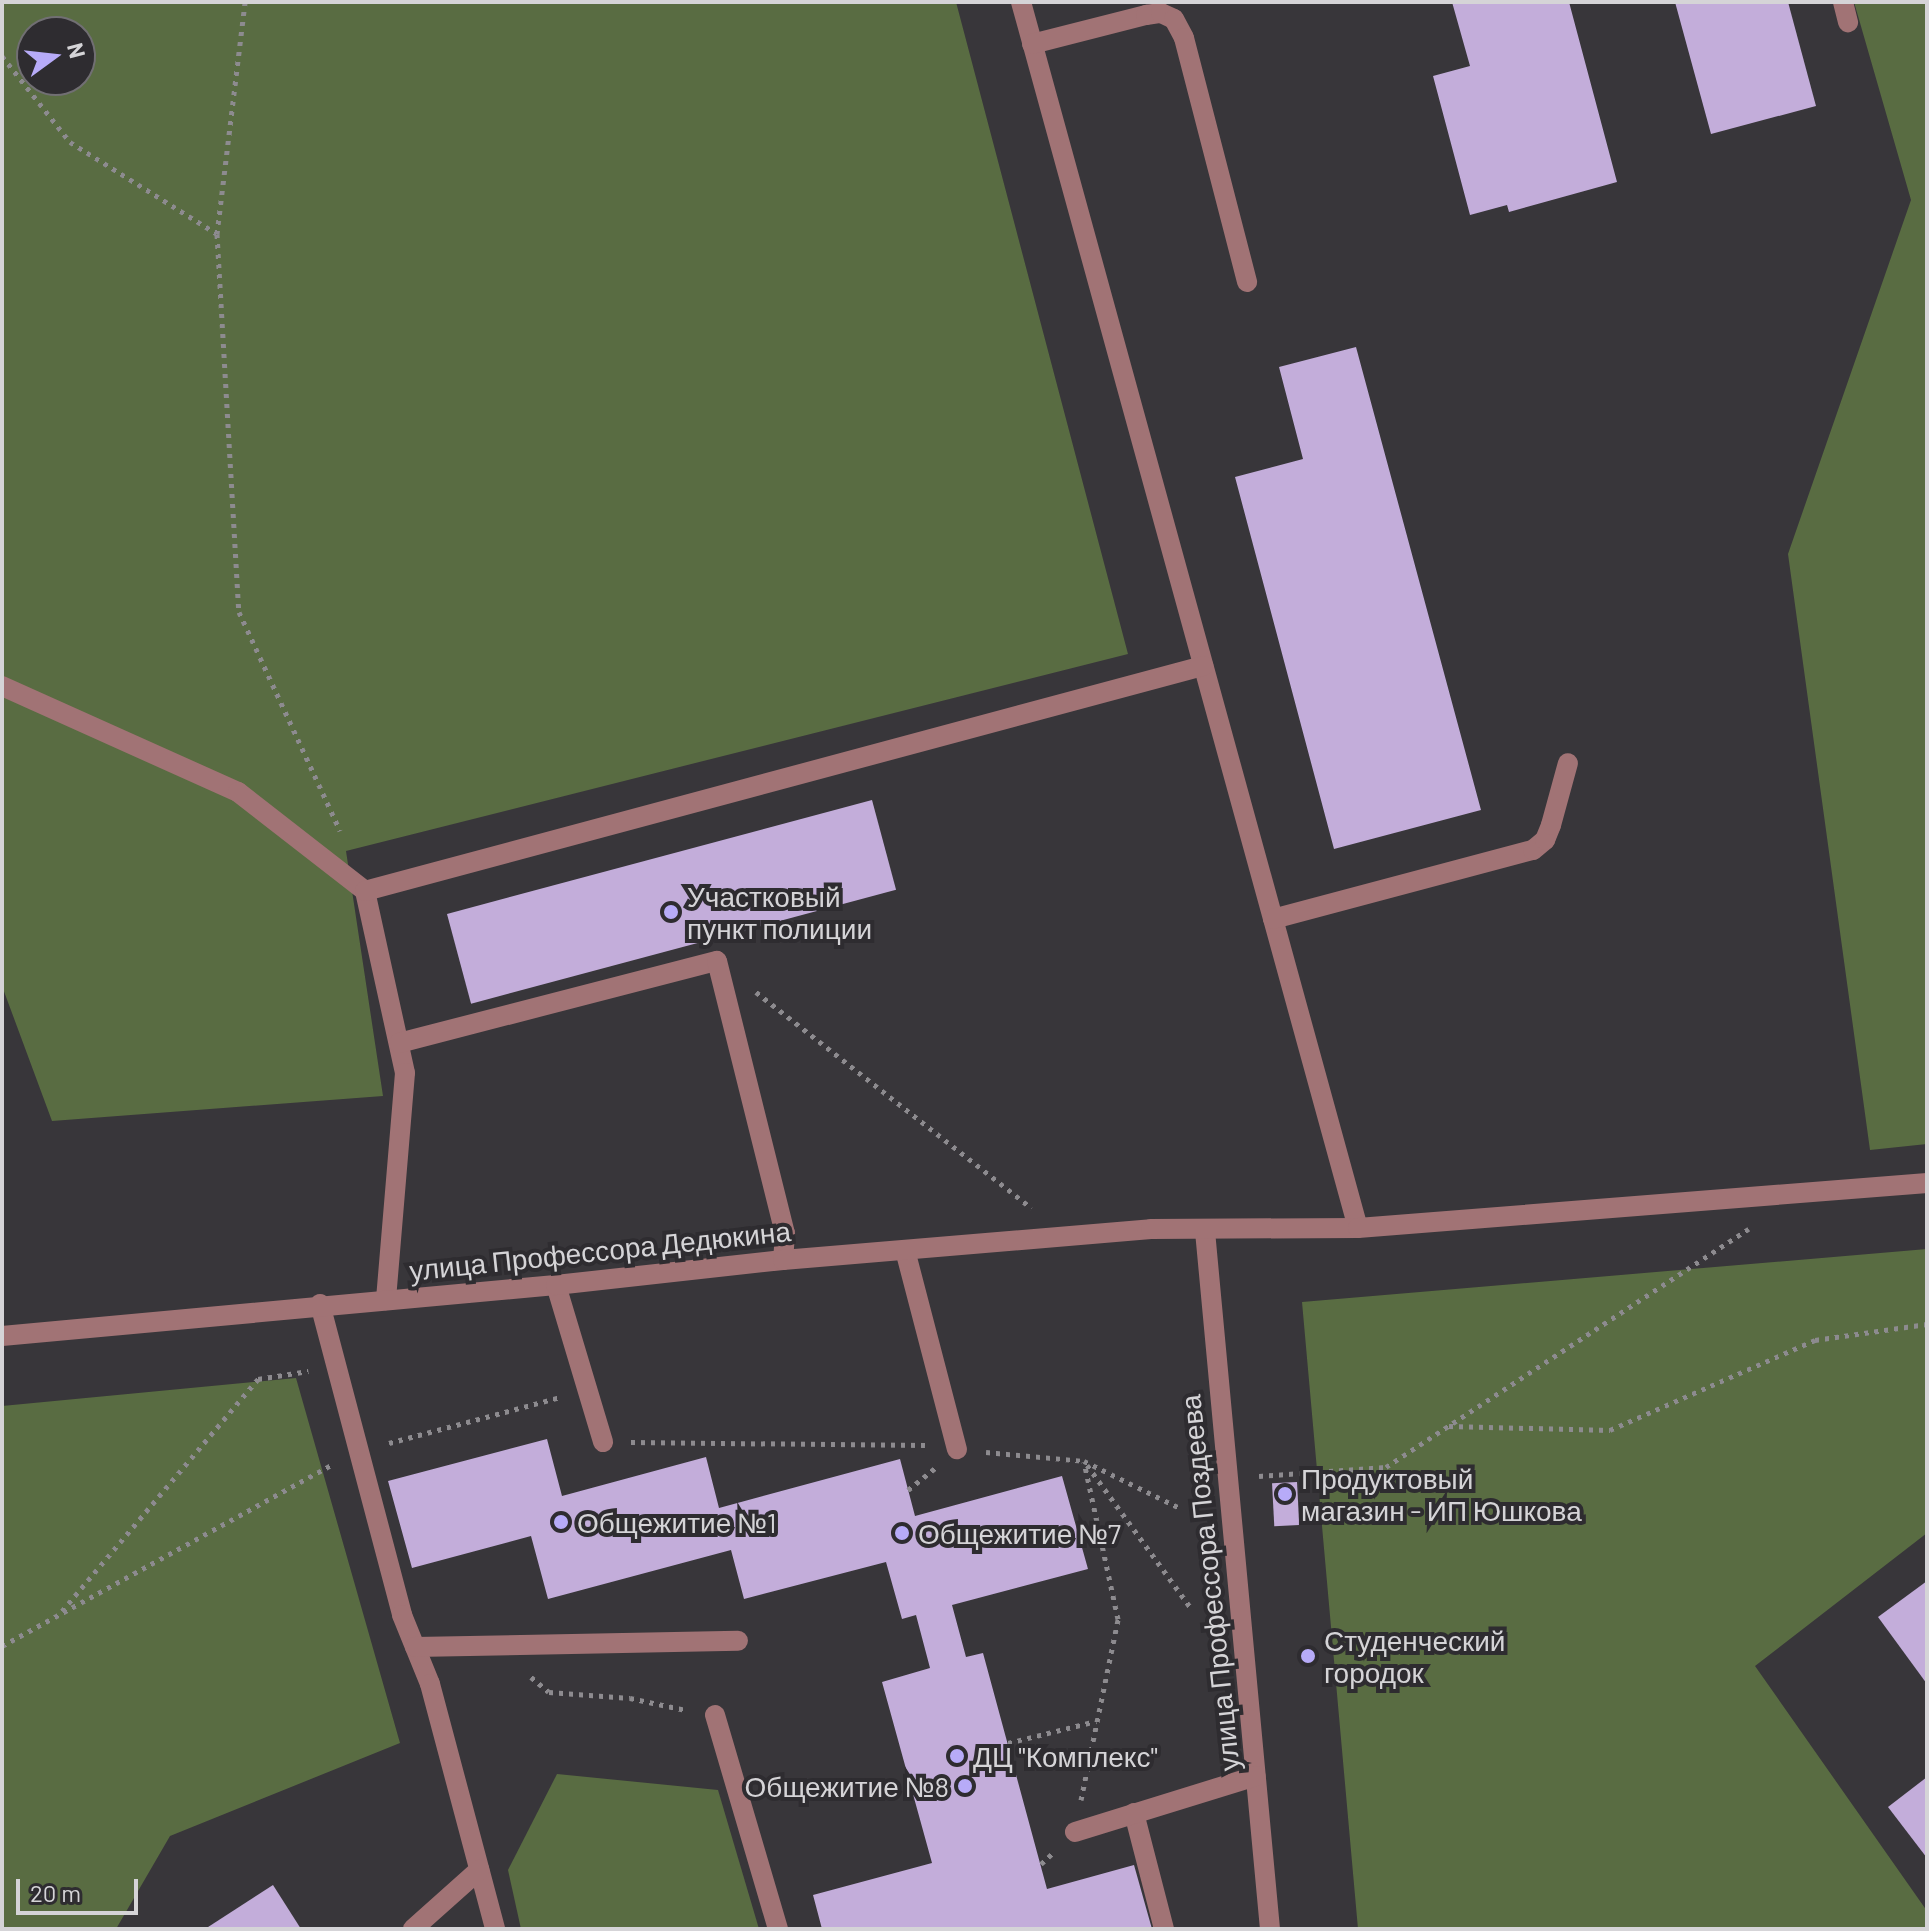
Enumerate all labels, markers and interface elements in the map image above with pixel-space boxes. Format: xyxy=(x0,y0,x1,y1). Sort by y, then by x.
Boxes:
north arrow xyxy=(16,16,96,96)
text: N xyxy=(63,40,92,61)
place label: Участковый пункт полиции xyxy=(687,879,872,945)
marker: Участковый пункт полиции xyxy=(662,903,680,921)
street label: улица Профессора Дедюкина xyxy=(408,1213,792,1287)
street label: улица Профессора Поздеева xyxy=(1173,1393,1245,1773)
place label: Продуктовый магазин - ИП Юшкова xyxy=(1301,1461,1582,1527)
marker: Продуктовый магазин - ИП Юшкова xyxy=(1276,1485,1294,1503)
place label: Общежитие №1 xyxy=(577,1505,777,1539)
marker: Общежитие №1 xyxy=(552,1513,570,1531)
place label: Общежитие №7 xyxy=(918,1516,1121,1550)
marker: Общежитие №7 xyxy=(893,1524,911,1542)
place label: Студенческий городок xyxy=(1324,1623,1505,1689)
marker: Студенческий городок xyxy=(1299,1647,1317,1665)
place label: ДЦ "Комплекс" xyxy=(973,1739,1158,1773)
marker: ДЦ "Комплекс" xyxy=(948,1747,966,1765)
place label: Общежитие №8 xyxy=(745,1769,949,1803)
marker: Общежитие №8 xyxy=(956,1777,974,1795)
scale bar xyxy=(20,1863,142,1913)
text: 20 m xyxy=(30,1878,81,1907)

